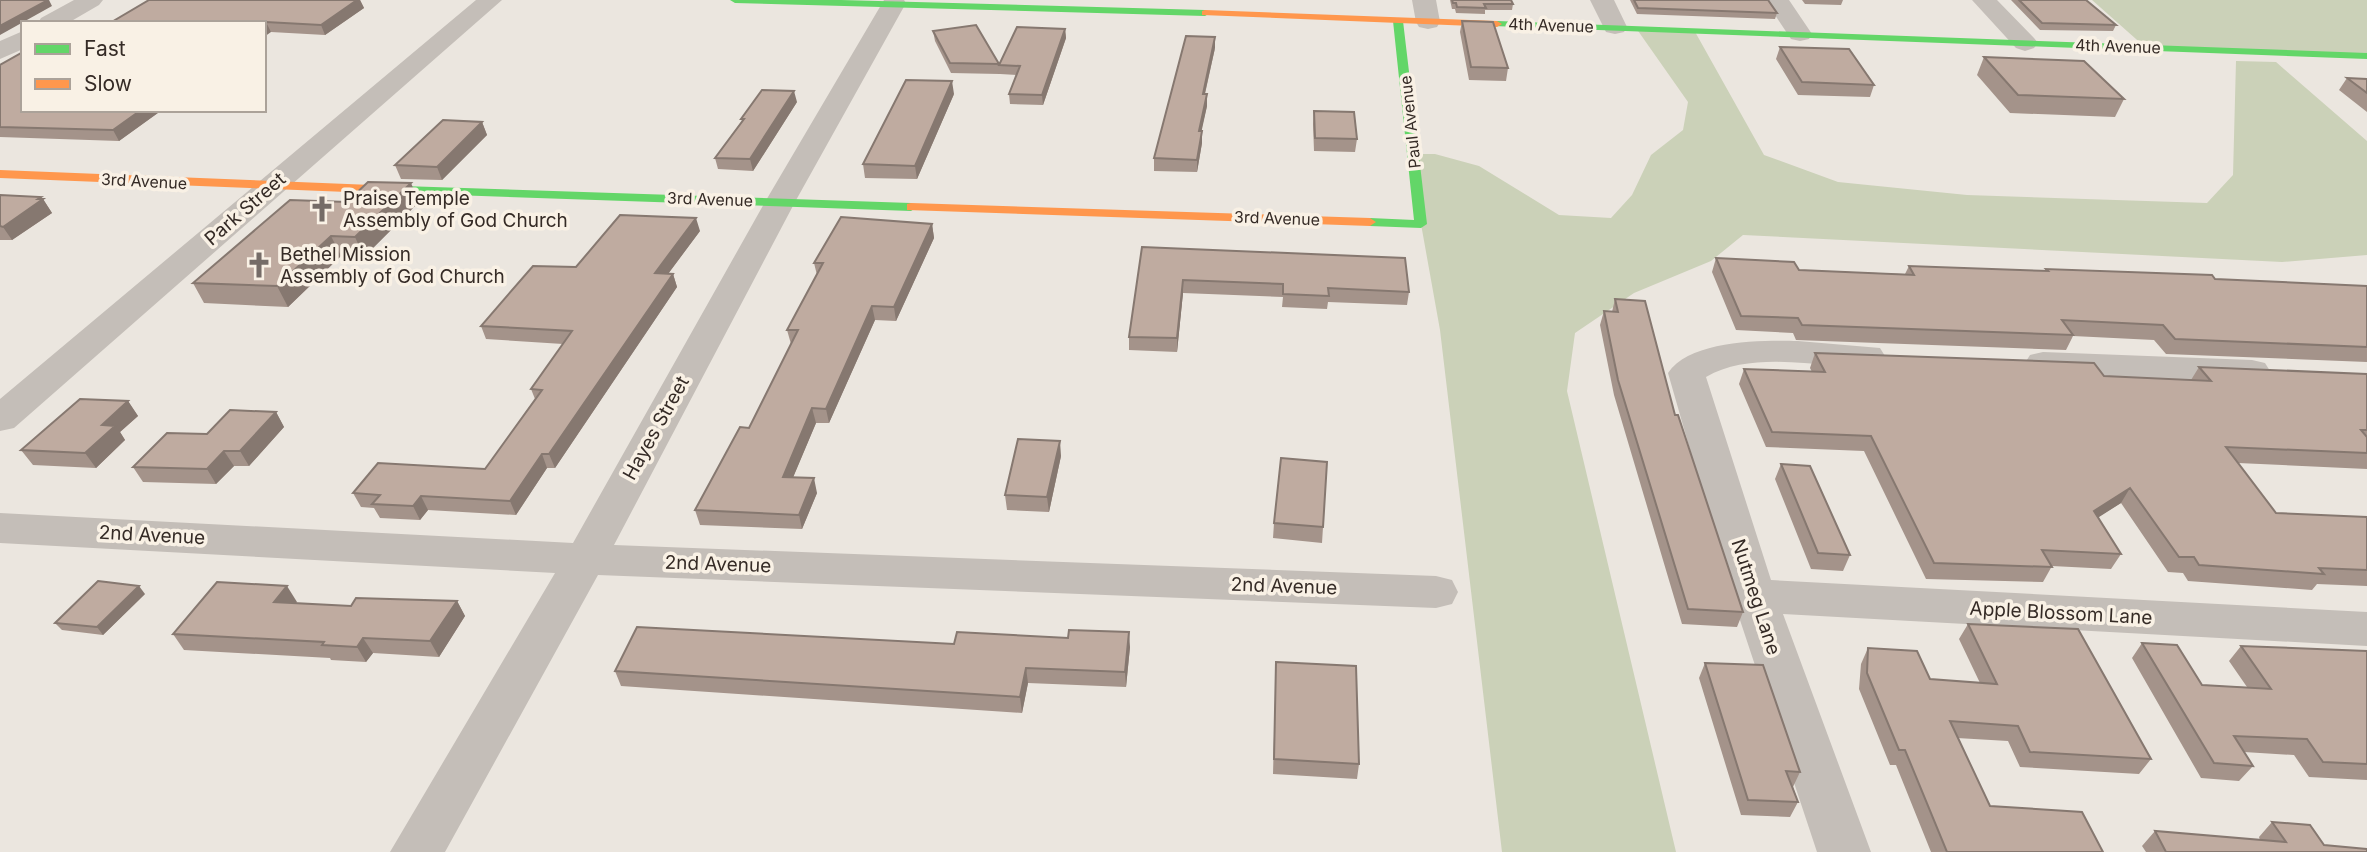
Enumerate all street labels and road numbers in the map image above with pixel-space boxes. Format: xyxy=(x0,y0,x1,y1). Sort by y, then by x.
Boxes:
street label: 4th Avenue xyxy=(1508,14,1594,36)
street label: 4th Avenue xyxy=(2075,35,2161,57)
street label: Paul Avenue xyxy=(1395,75,1425,169)
street label: Park Street xyxy=(200,168,290,250)
street label: 3rd Avenue xyxy=(100,169,188,193)
street label: 3rd Avenue xyxy=(667,188,753,210)
street label: 3rd Avenue xyxy=(1234,207,1320,229)
street label: Hayes Street xyxy=(618,372,694,484)
street label: 2nd Avenue xyxy=(98,521,206,549)
street label: Nutmeg Lane xyxy=(1726,536,1786,658)
street label: 2nd Avenue xyxy=(664,551,772,577)
street label: 2nd Avenue xyxy=(1230,573,1338,599)
street label: Apple Blossom Lane xyxy=(1969,597,2153,629)

